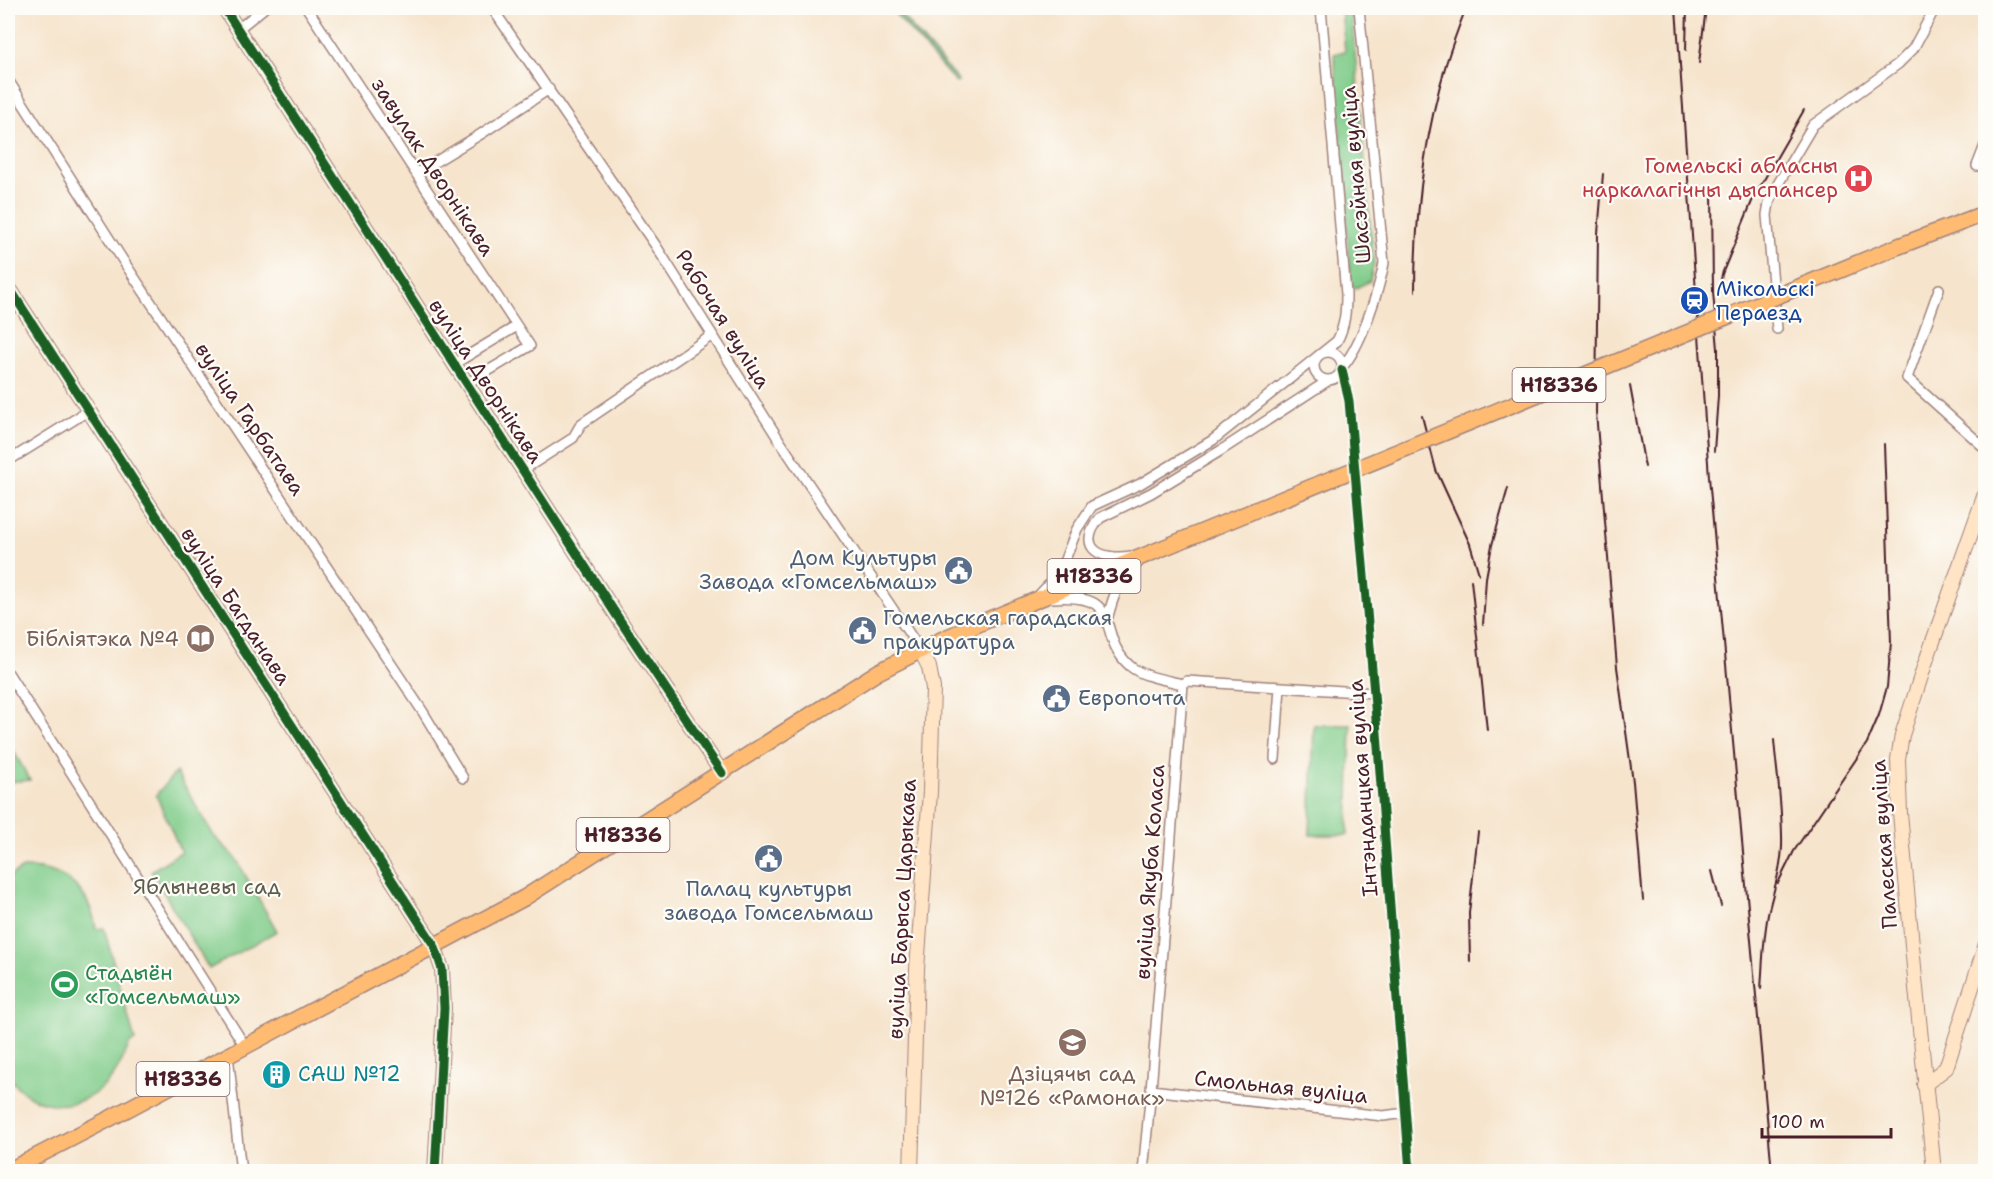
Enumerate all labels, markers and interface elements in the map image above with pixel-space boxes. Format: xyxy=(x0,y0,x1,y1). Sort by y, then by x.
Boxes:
street label: завулак Дворнікава xyxy=(365,72,501,262)
street label: Шасэйная вуліца xyxy=(1334,85,1378,265)
place label: Гомельскі абласны наркалагічны дыспансер xyxy=(1582,152,1838,204)
hospital icon: Гомельскі абласны наркалагічны дыспансер xyxy=(1843,162,1875,194)
street label: Рабочая вуліца xyxy=(669,244,777,394)
place label: Мікольскі Пераезд xyxy=(1716,275,1815,327)
station icon: Мікольскі Пераезд xyxy=(1679,285,1711,317)
street label: вуліца Дворнікава xyxy=(422,293,550,469)
street label: вуліца Гарбатава xyxy=(188,337,312,501)
road number: Н18336 xyxy=(1512,368,1606,402)
street label: вуліца Багданава xyxy=(174,522,298,690)
place label: Дом Культуры Завода «Гомсельмаш» xyxy=(699,544,937,596)
public building icon: Дом Культуры Завода «Гомсельмаш» xyxy=(942,554,974,586)
road number: Н18336 xyxy=(1048,559,1140,593)
place label: Гомельская гарадская пракуратура xyxy=(883,604,1112,656)
public building icon: Гомельская гарадская пракуратура xyxy=(846,614,878,646)
library icon: Бібліятэка №4 xyxy=(184,623,216,655)
place label: Бібліятэка №4 xyxy=(26,625,179,653)
street label: Інтэнданцкая вуліца xyxy=(1341,678,1385,898)
public building icon: Европочта xyxy=(1041,682,1073,714)
place label: Европочта xyxy=(1078,684,1185,712)
street label: Палеская вуліца xyxy=(1864,758,1904,930)
street label: вуліца Якуба Коласа xyxy=(1129,764,1171,980)
street label: вуліца Барыса Царыкава xyxy=(881,778,923,1040)
road number: Н18336 xyxy=(576,818,670,852)
public building icon: Палац культуры завода Гомсельмаш xyxy=(753,842,785,874)
park label: Яблыневы сад xyxy=(133,873,281,901)
place label: Палац культуры завода Гомсельмаш xyxy=(664,875,874,927)
place label: Стадыён «Гомсельмаш» xyxy=(85,959,241,1011)
sports icon: Стадыён «Гомсельмаш» xyxy=(48,969,80,1001)
school or university icon: Дзіцячы сад №126 «Рамонак» xyxy=(1056,1027,1088,1059)
building icon: САШ №12 xyxy=(261,1058,293,1090)
place label: САШ №12 xyxy=(298,1060,401,1088)
place label: Дзіцячы сад №126 «Рамонак» xyxy=(979,1060,1165,1112)
road number: Н18336 xyxy=(136,1062,230,1096)
street label: Смольная вуліца xyxy=(1193,1064,1369,1110)
scale bar xyxy=(1762,1101,1891,1139)
text: 100 m xyxy=(1771,1110,1825,1134)

